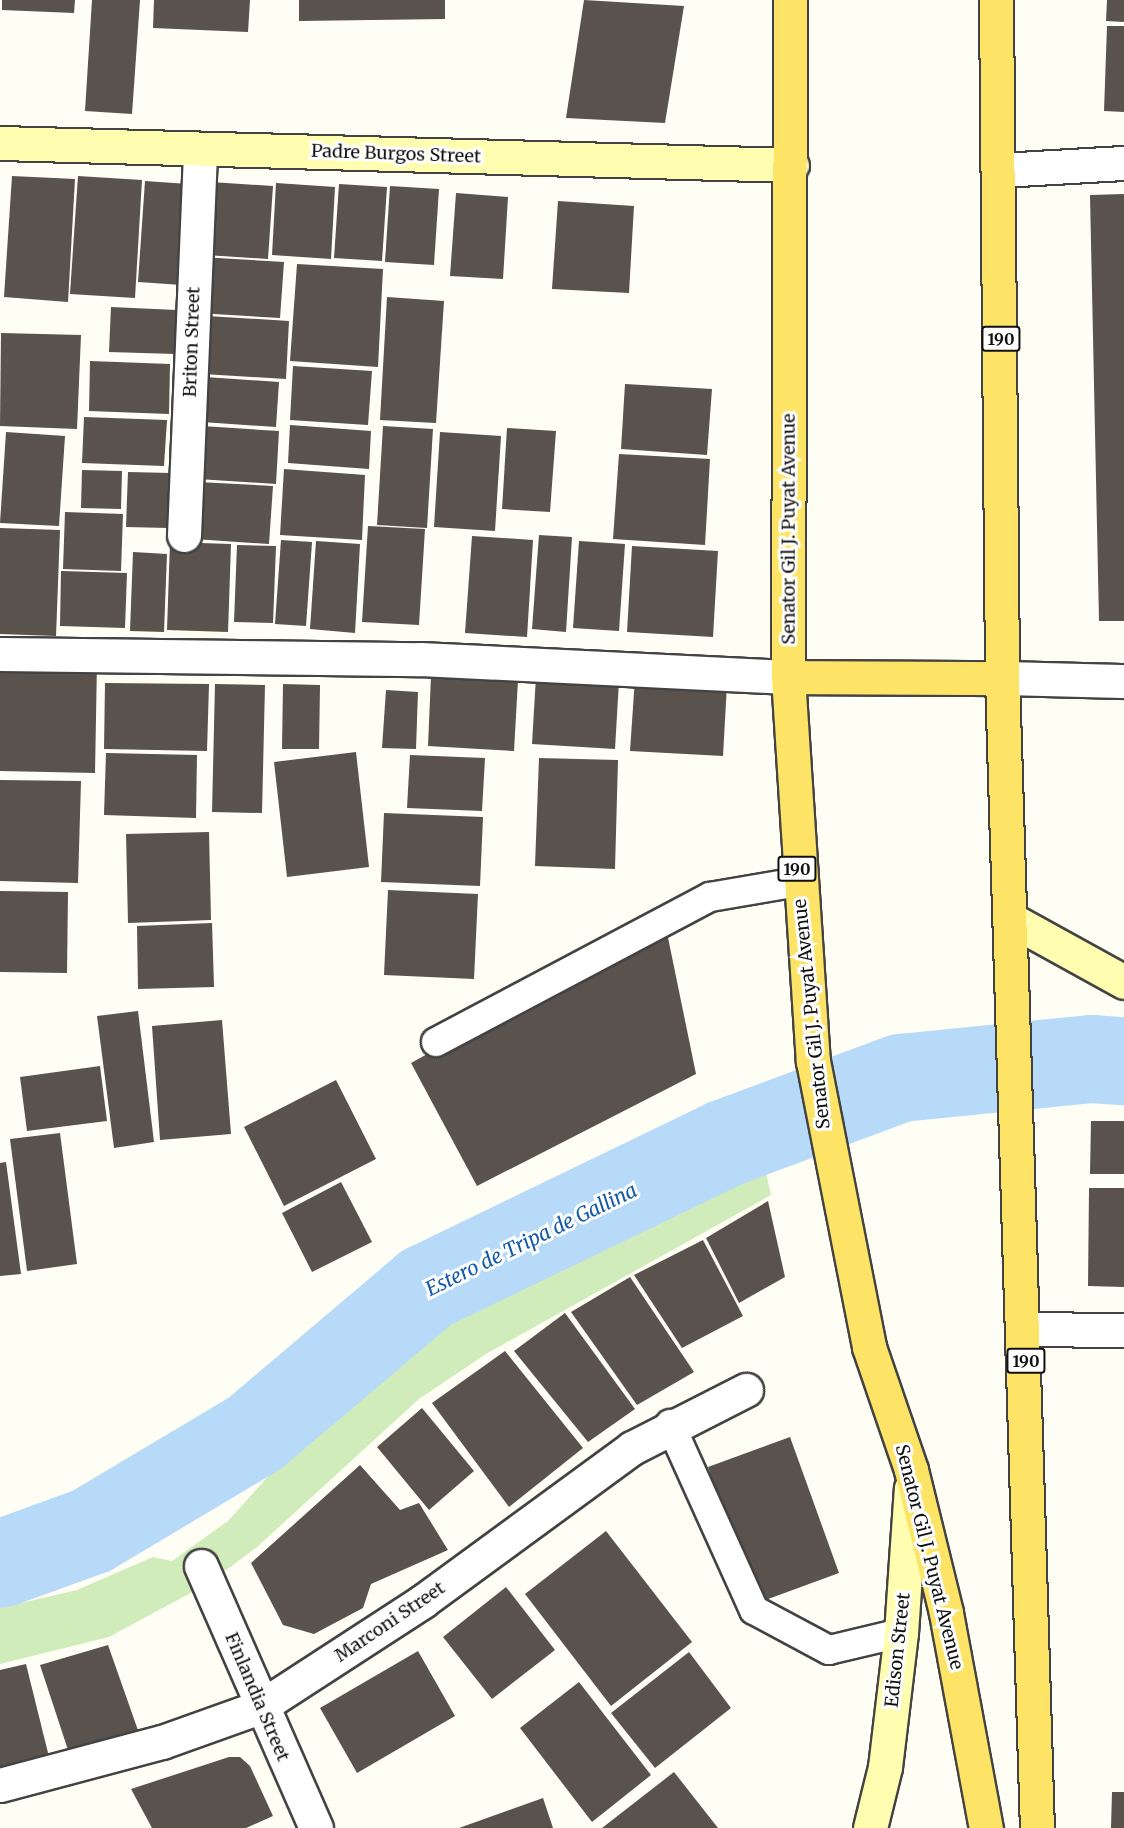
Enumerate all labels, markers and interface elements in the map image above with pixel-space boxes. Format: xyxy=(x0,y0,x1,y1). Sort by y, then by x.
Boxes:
street label: Padre Burgos Street xyxy=(311,140,481,168)
street label: Briton Street xyxy=(179,286,205,398)
road number: 190 xyxy=(980,326,1022,352)
street label: Senator Gil J. Puyat Avenue xyxy=(778,413,800,645)
road number: 190 xyxy=(776,856,818,882)
street label: Senator Gil J. Puyat Avenue xyxy=(789,898,835,1130)
water label: Estero de Tripa de Gallina xyxy=(421,1177,641,1301)
road number: 190 xyxy=(1005,1348,1047,1374)
street label: Senator Gil J. Puyat Avenue xyxy=(891,1442,967,1672)
street label: Marconi Street xyxy=(331,1577,449,1667)
street label: Edison Street xyxy=(881,1592,915,1708)
street label: Finlandia Street xyxy=(220,1629,294,1765)

